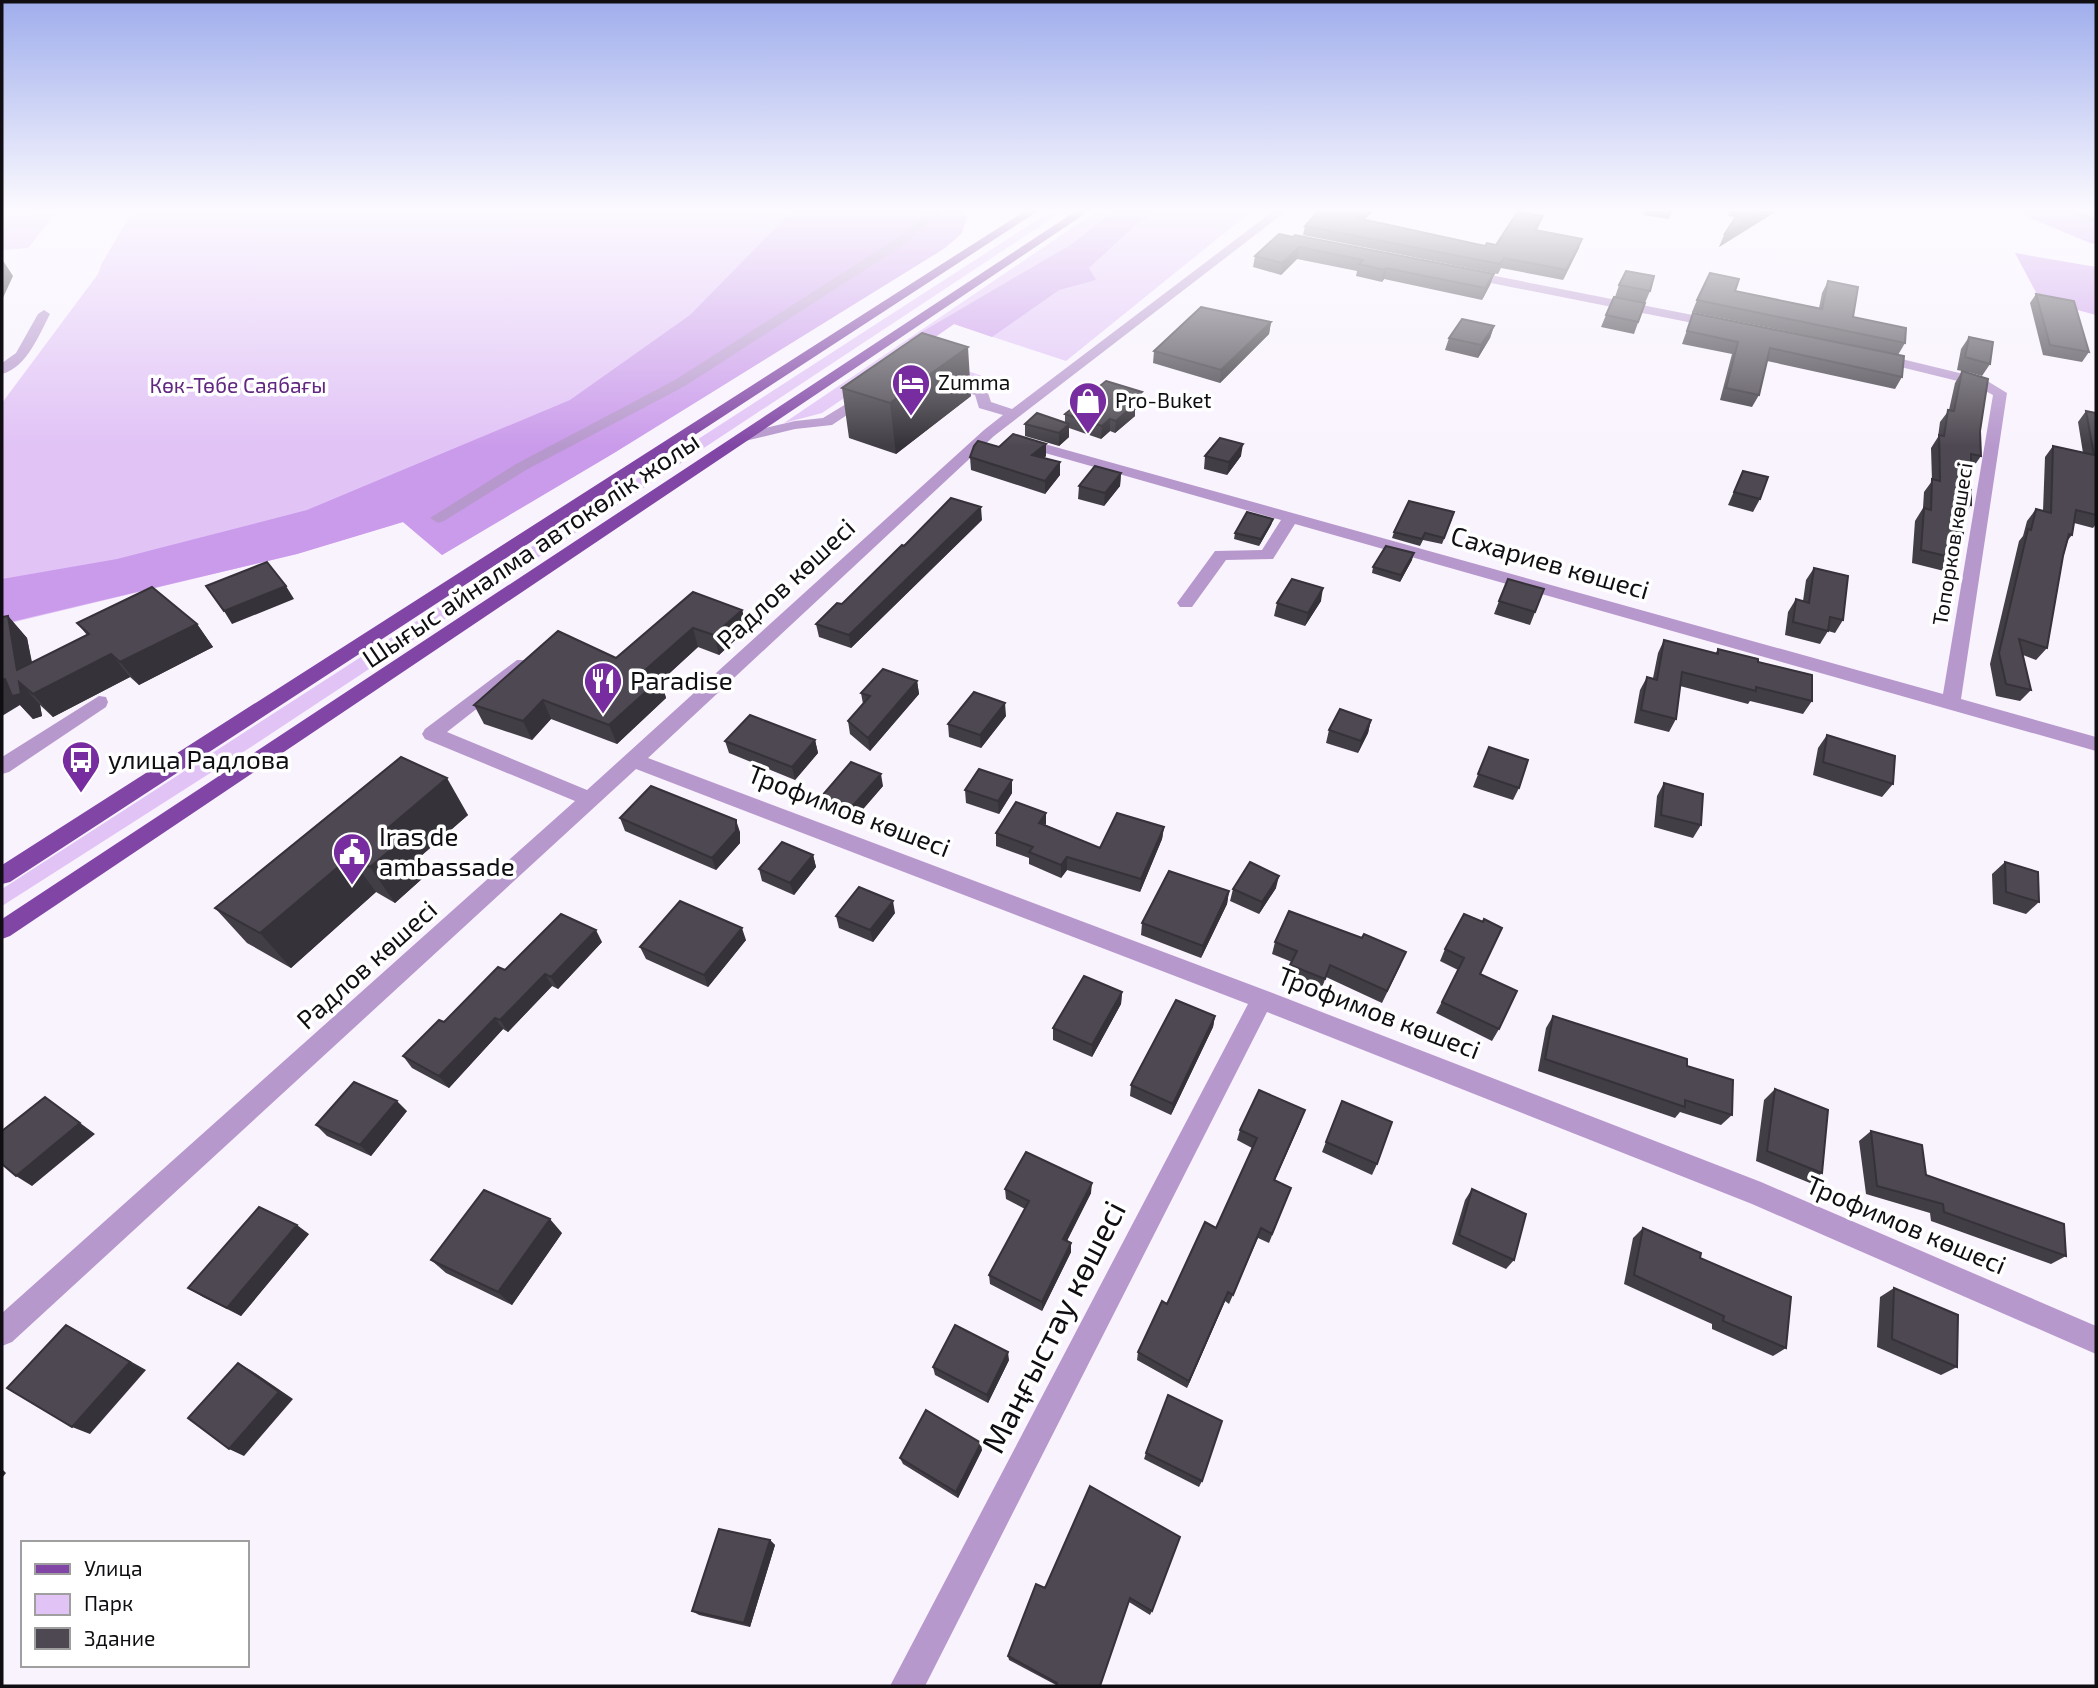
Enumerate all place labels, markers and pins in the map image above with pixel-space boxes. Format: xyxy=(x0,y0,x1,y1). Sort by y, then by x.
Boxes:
hotel icon: Zumma xyxy=(890,362,932,417)
place label: Zumma xyxy=(938,369,1010,394)
shop icon: Pro-Buket xyxy=(1067,380,1109,435)
place label: Pro-Buket xyxy=(1115,387,1212,412)
restaurant icon: Paradise xyxy=(582,660,624,715)
place label: Paradise xyxy=(630,664,733,695)
bus stop icon: улица Радлова xyxy=(60,739,102,794)
place label: улица Радлова xyxy=(108,743,290,775)
place label: Iras de ambassade xyxy=(379,820,515,881)
public building icon: Iras de ambassade xyxy=(331,831,373,886)

